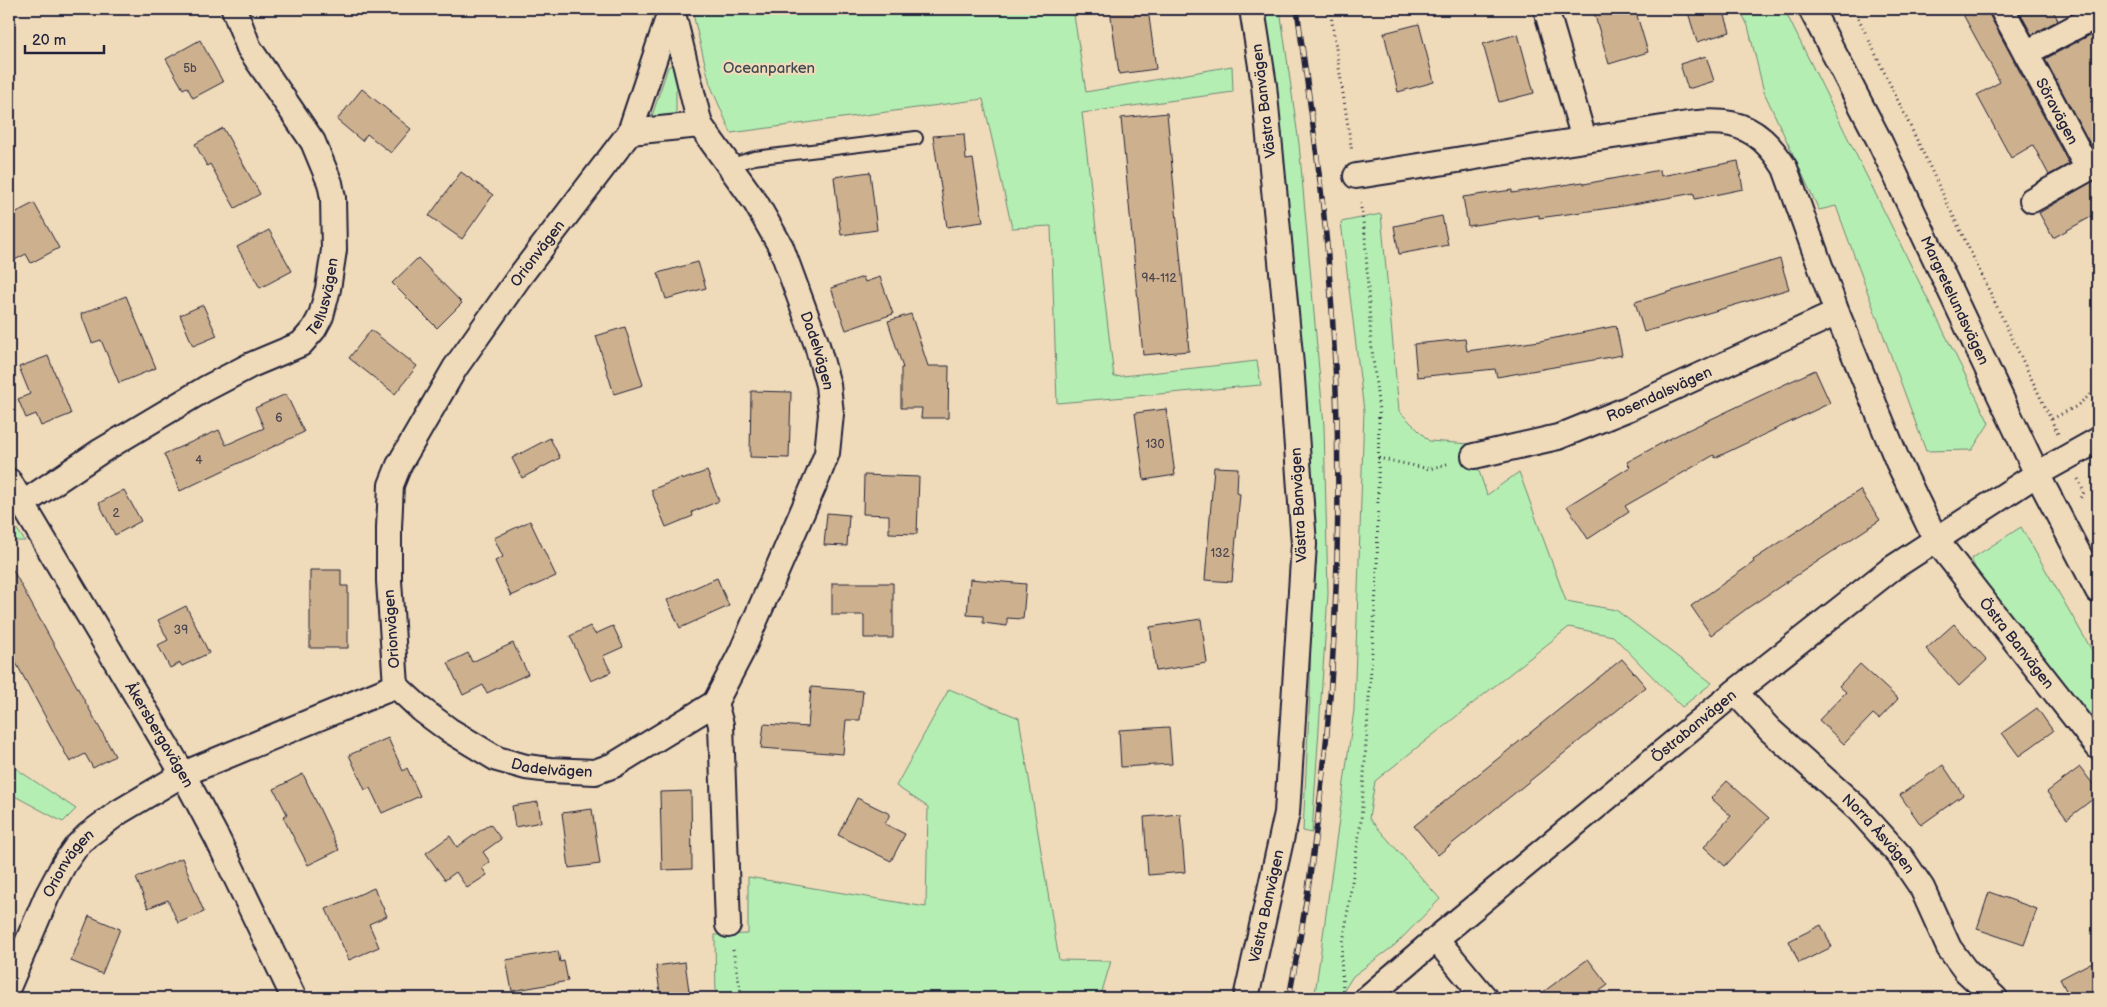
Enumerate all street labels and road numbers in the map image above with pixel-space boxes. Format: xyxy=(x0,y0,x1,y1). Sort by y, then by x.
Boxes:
street label: Västra Banvägen xyxy=(1248,43,1280,159)
street label: Söravägen xyxy=(2032,75,2083,148)
street label: Orionvägen xyxy=(506,216,569,290)
street label: Margretelundsvägen xyxy=(1916,233,1993,368)
street label: Tellusvägen xyxy=(303,257,342,340)
street label: Dadelvägen xyxy=(796,309,838,391)
street label: Rosendalsvägen xyxy=(1604,362,1715,426)
street label: Västra Banvägen xyxy=(1287,447,1311,563)
street label: Orionvägen xyxy=(380,589,404,669)
street label: Östra Banvägen xyxy=(1975,594,2058,693)
street label: Åkersbergavägen xyxy=(121,678,198,791)
street label: Östrabanvägen xyxy=(1647,685,1740,767)
street label: Dadelvägen xyxy=(509,754,593,781)
street label: Norra Åsvägen xyxy=(1838,790,1919,877)
street label: Orionvägen xyxy=(38,825,97,901)
street label: Västra Banvägen xyxy=(1245,848,1288,965)

